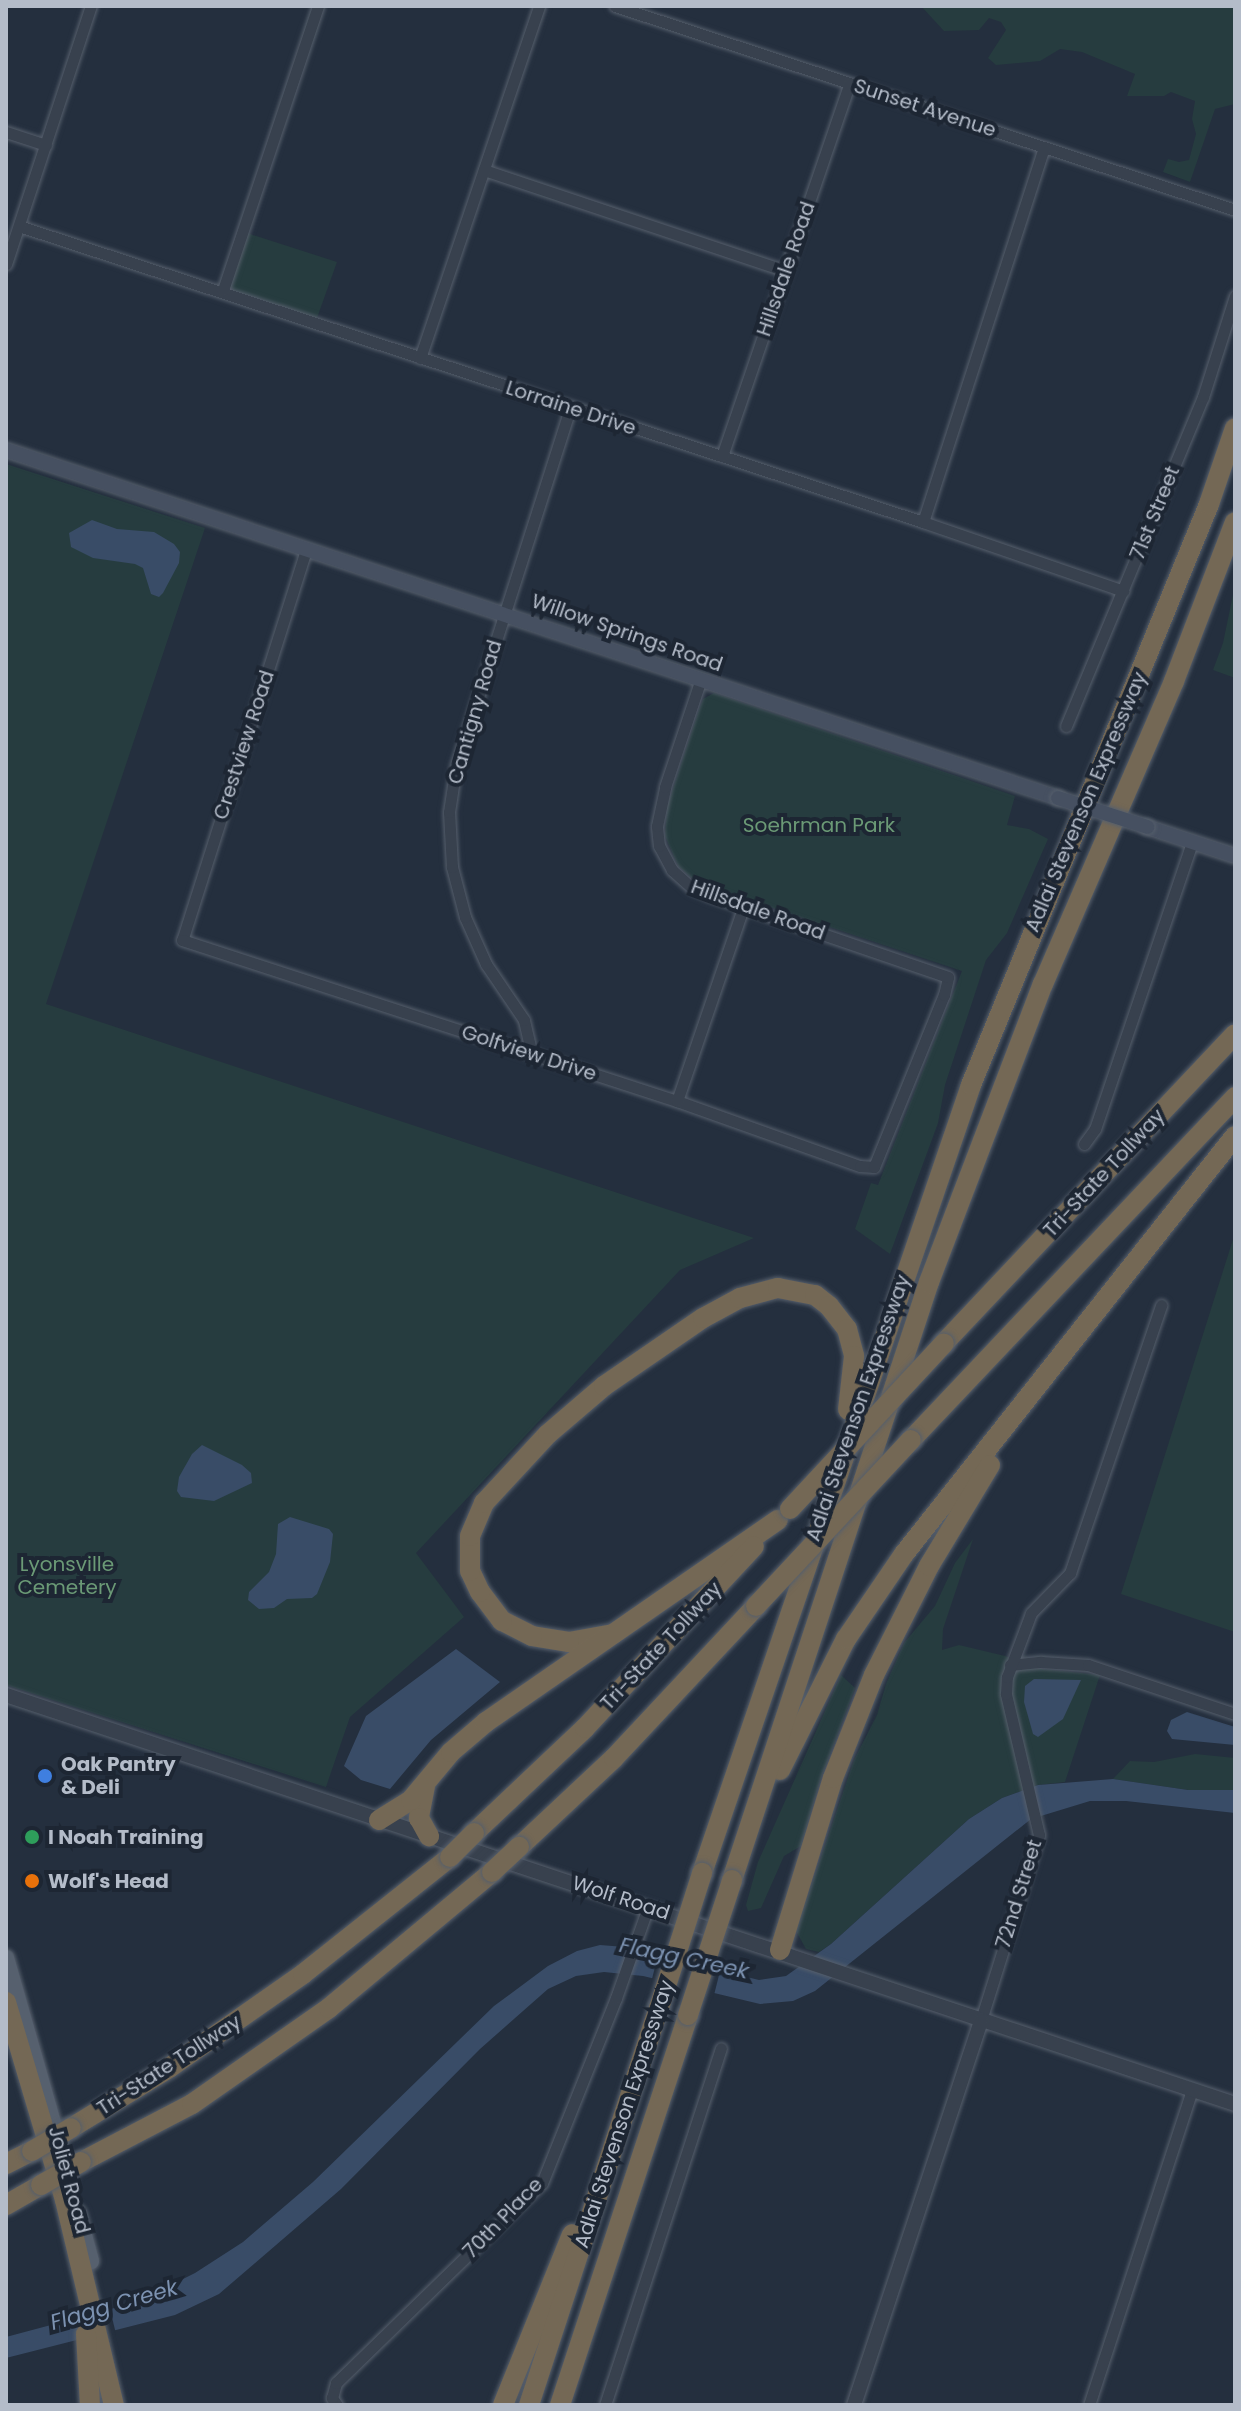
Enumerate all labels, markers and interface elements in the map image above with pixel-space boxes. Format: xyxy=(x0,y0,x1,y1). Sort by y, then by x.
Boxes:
street label: Sunset Avenue xyxy=(851,74,999,142)
street label: Hillsdale Road xyxy=(752,199,820,339)
street label: Lorraine Drive xyxy=(503,376,639,440)
street label: 71st Street xyxy=(1125,463,1185,563)
street label: Willow Springs Road xyxy=(528,589,726,677)
street label: Cantigny Road xyxy=(443,637,507,787)
street label: Crestview Road xyxy=(209,667,279,823)
street label: Adlai Stevenson Expressway xyxy=(1020,668,1152,936)
park label: Soehrman Park xyxy=(743,813,895,837)
street label: Hillsdale Road xyxy=(688,875,828,945)
street label: Golfview Drive xyxy=(459,1020,599,1086)
street label: Tri-State Tollway xyxy=(1038,1104,1170,1242)
street label: Adlai Stevenson Expressway xyxy=(801,1272,915,1544)
park label: Lyonsville Cemetery xyxy=(17,1553,117,1600)
street label: Tri-State Tollway xyxy=(595,1577,727,1715)
place label: Oak Pantry & Deli xyxy=(61,1752,176,1799)
marker: Oak Pantry & Deli xyxy=(36,1767,54,1785)
place label: I Noah Training xyxy=(48,1825,204,1849)
marker: I Noah Training xyxy=(23,1828,41,1846)
street label: 72nd Street xyxy=(991,1837,1047,1951)
place label: Wolf's Head xyxy=(48,1869,169,1893)
street label: Wolf Road xyxy=(569,1871,673,1925)
marker: Wolf's Head xyxy=(23,1872,41,1890)
water label: Flagg Creek xyxy=(617,1931,751,1985)
street label: Adlai Stevenson Expressway xyxy=(569,1977,679,2251)
street label: Tri-State Tollway xyxy=(93,2010,245,2120)
street label: Joliet Road xyxy=(43,2124,95,2236)
street label: 70th Place xyxy=(458,2172,548,2264)
water label: Flagg Creek xyxy=(47,2274,181,2336)

